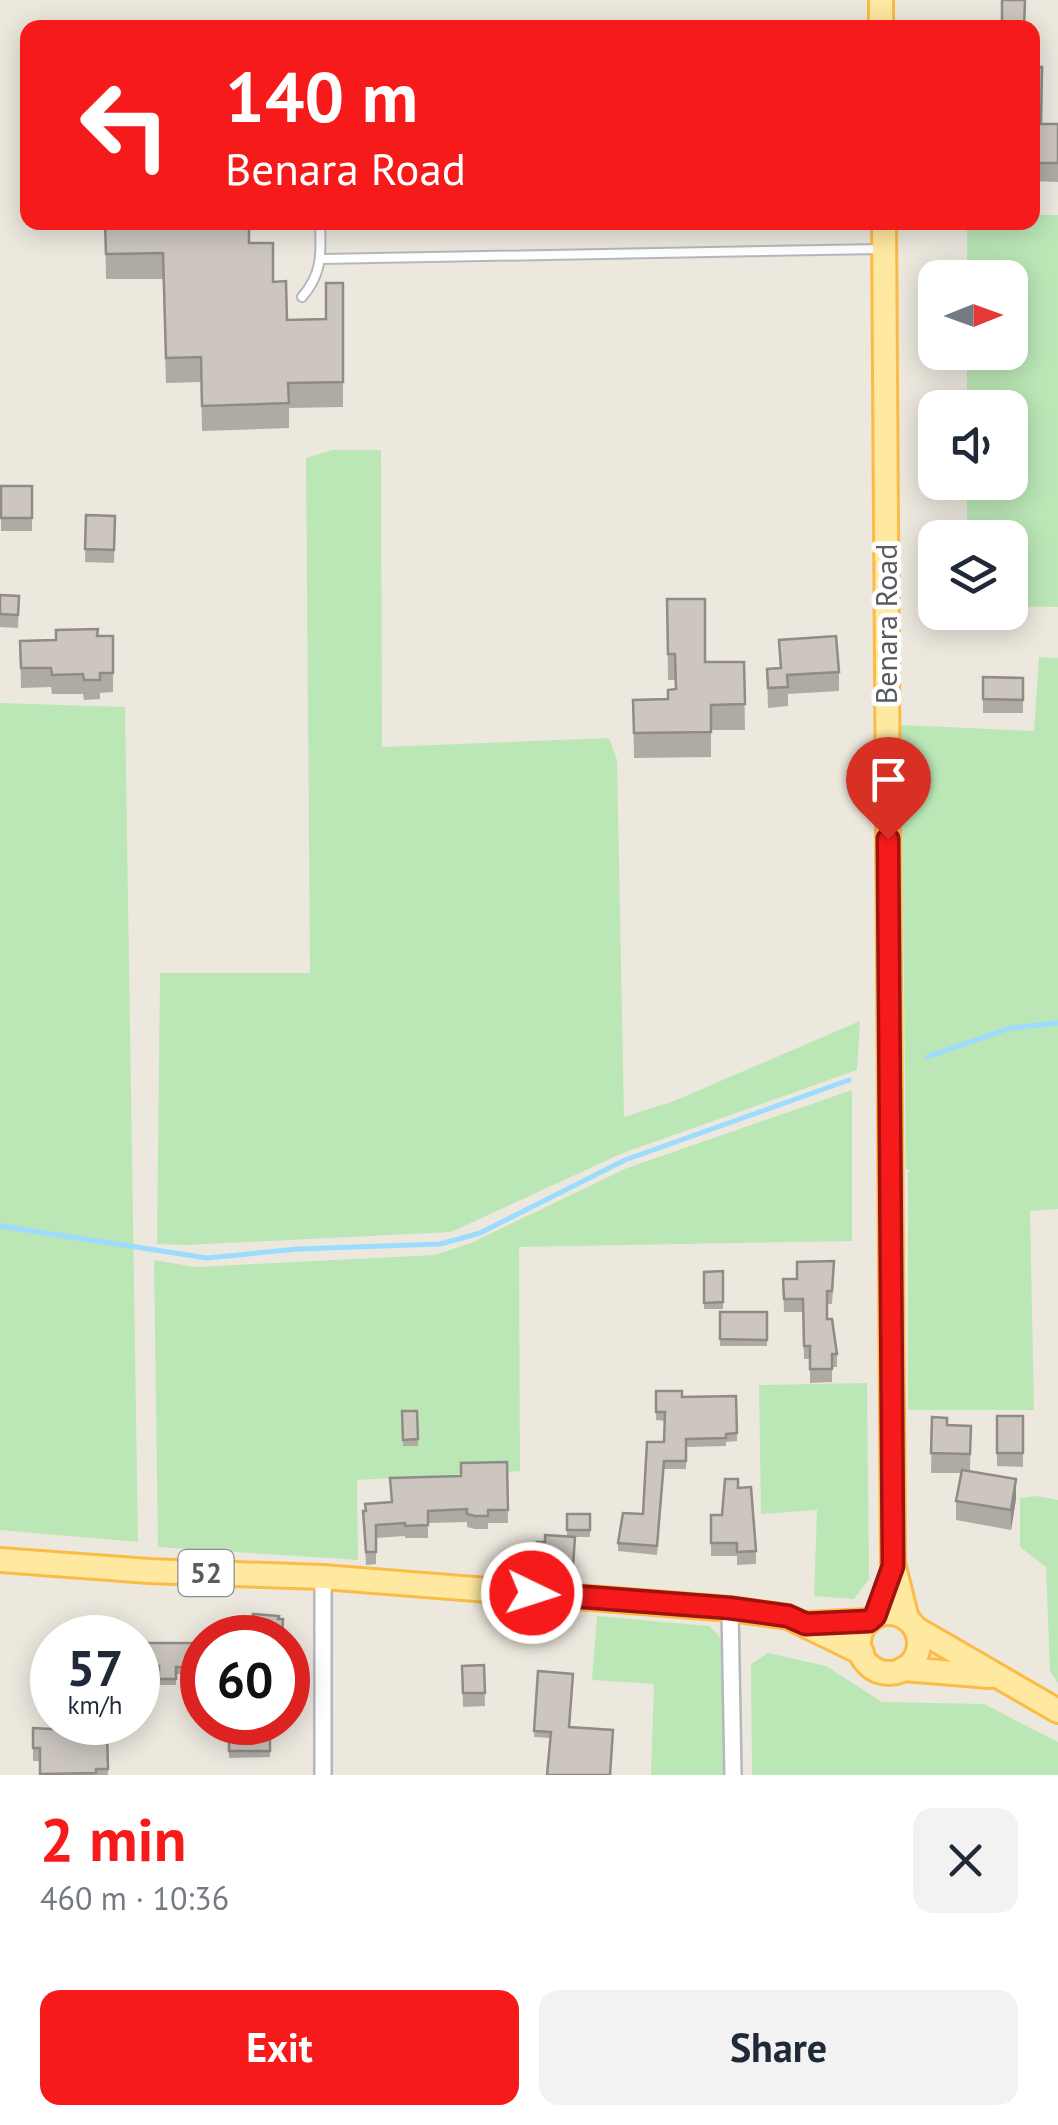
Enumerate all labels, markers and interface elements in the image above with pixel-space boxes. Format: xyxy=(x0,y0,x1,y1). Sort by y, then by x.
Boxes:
text: 140 m xyxy=(225,51,418,141)
icon: left xyxy=(60,60,190,190)
text: Benara Road xyxy=(225,139,466,197)
north arrow xyxy=(918,260,1028,370)
map controls xyxy=(918,260,1028,630)
button: sound xyxy=(918,390,1028,500)
button: layers xyxy=(918,520,1028,630)
street label: Benara Road xyxy=(866,544,905,704)
pin xyxy=(846,737,931,840)
icon: arrive xyxy=(861,752,916,807)
position arrow xyxy=(480,1541,584,1645)
road number: 52 xyxy=(178,1550,234,1596)
speed limit sign: 60 xyxy=(180,1615,310,1745)
text: 57 xyxy=(67,1635,123,1700)
text: km/h xyxy=(68,1689,122,1721)
text: 2 min xyxy=(40,1800,186,1878)
button: close xyxy=(913,1808,1018,1913)
text: 460 m · 10:36 xyxy=(40,1877,229,1919)
button: Exit xyxy=(40,1990,519,2105)
button: Share xyxy=(539,1990,1018,2105)

